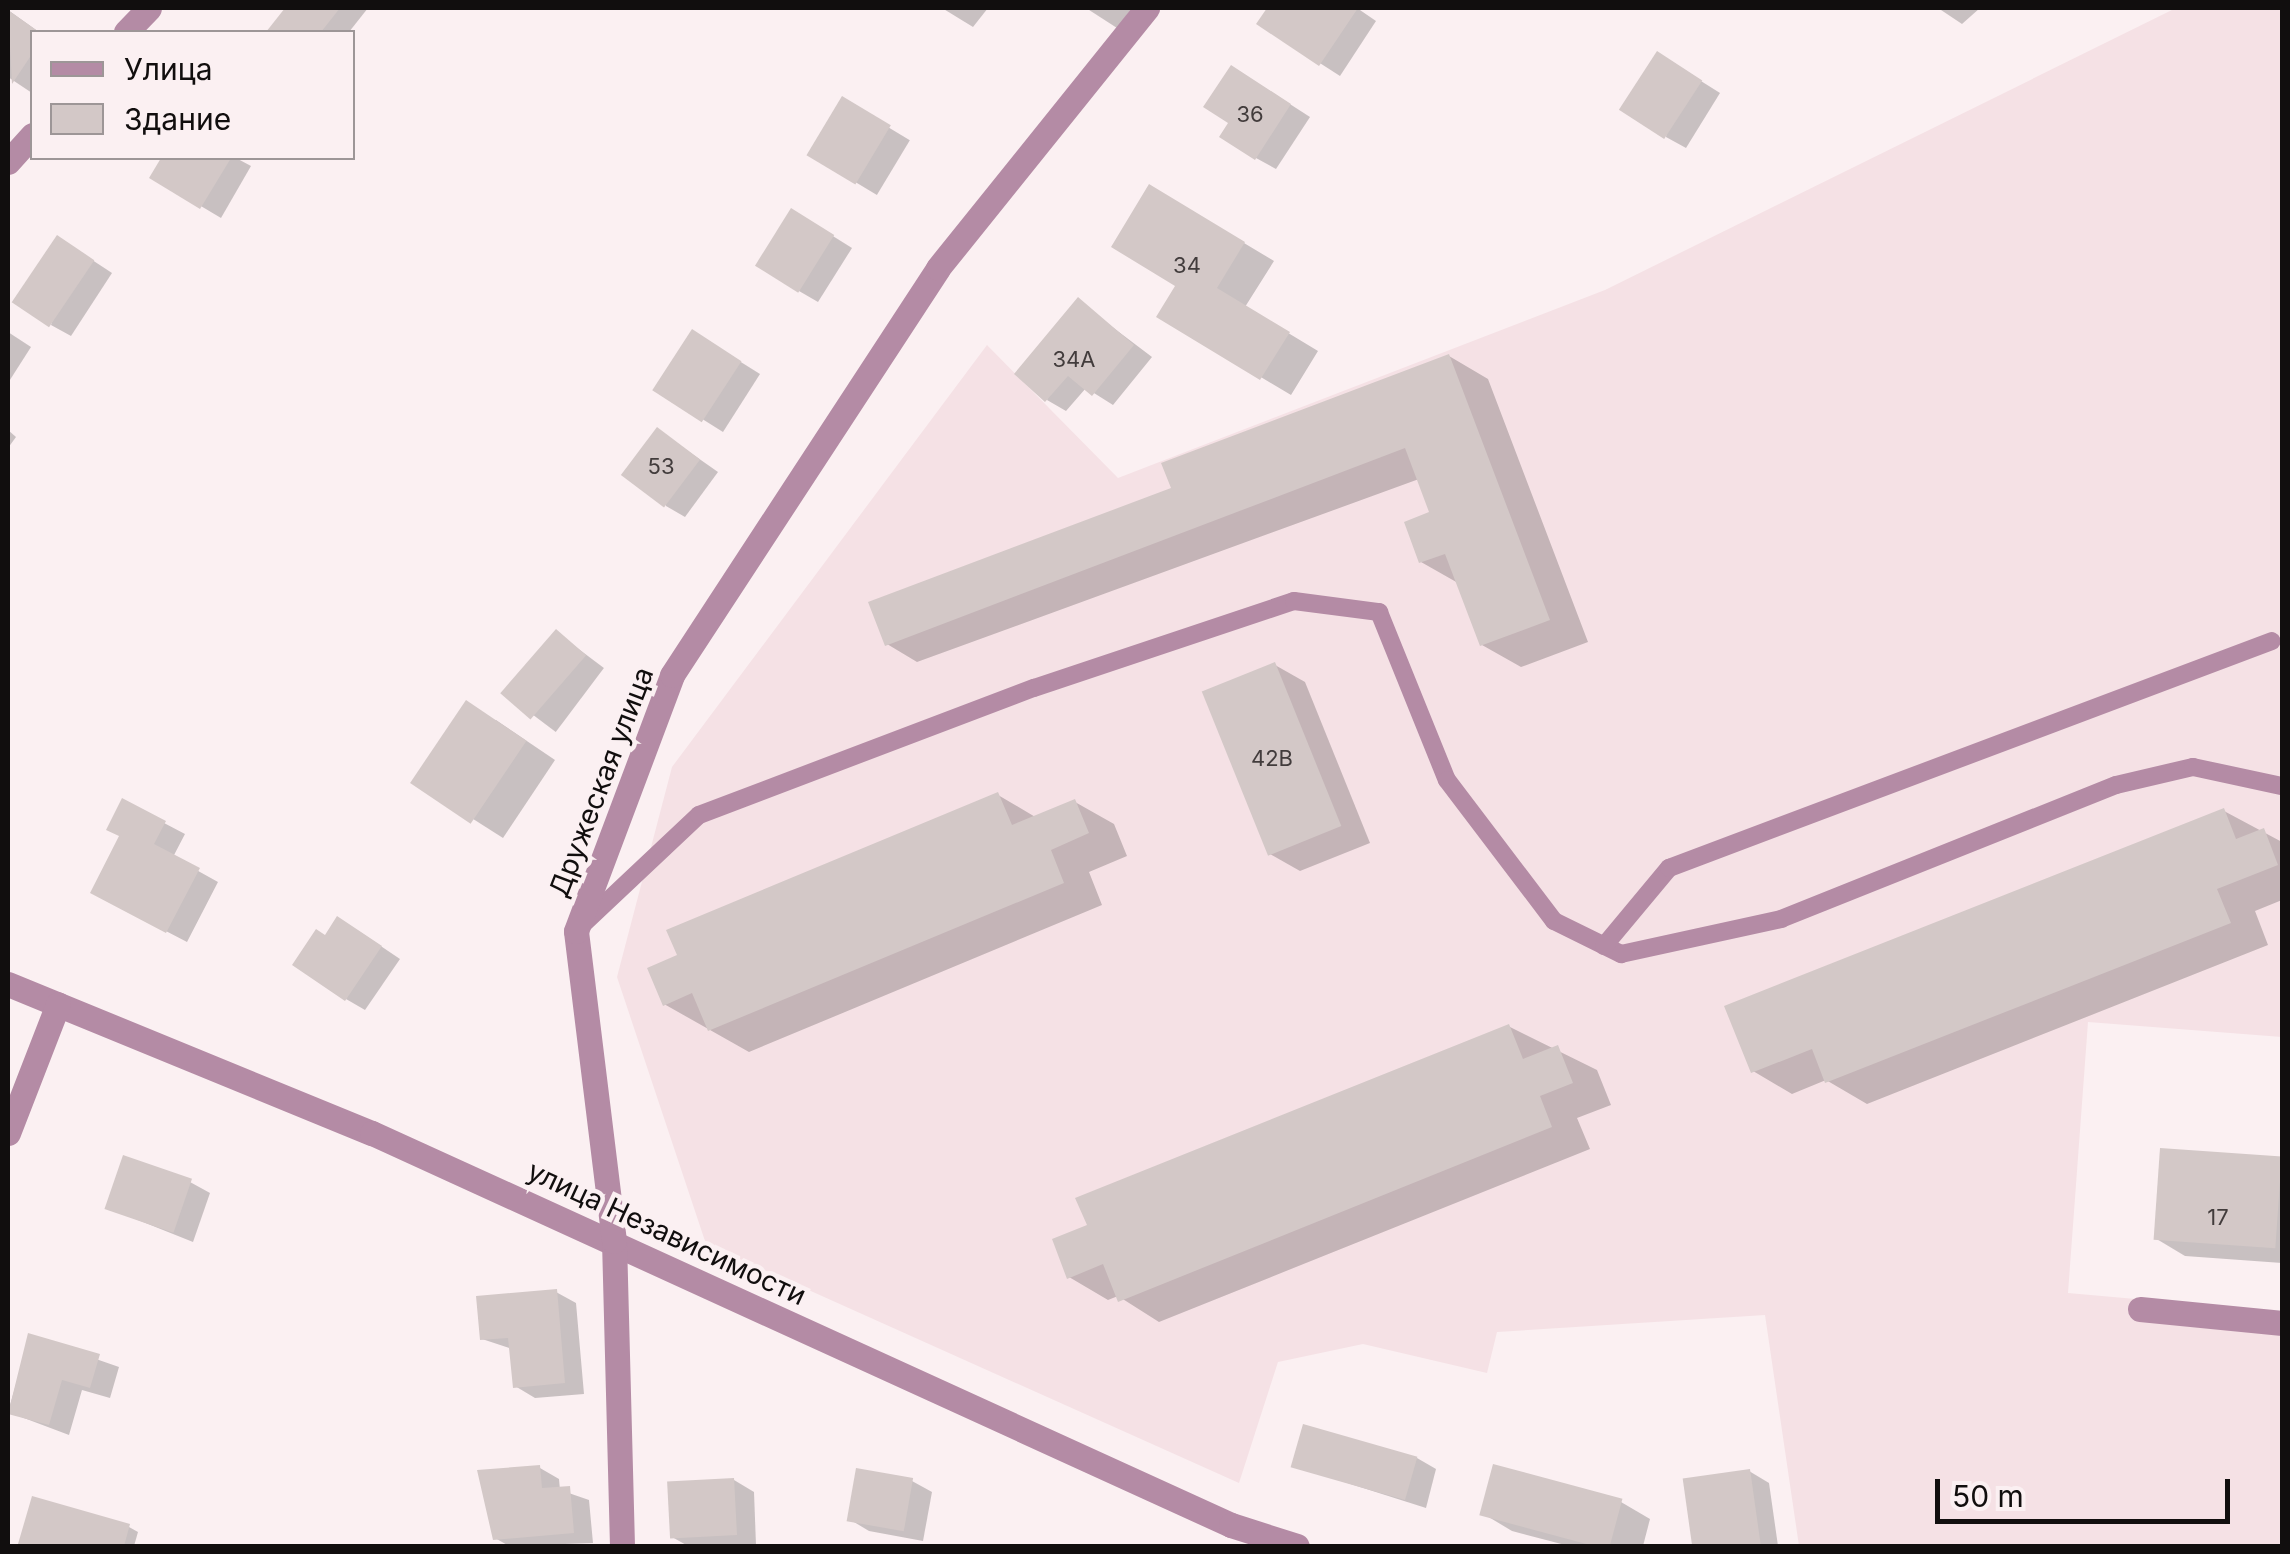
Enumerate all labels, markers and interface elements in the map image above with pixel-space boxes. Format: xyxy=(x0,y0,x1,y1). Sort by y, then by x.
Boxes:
legend xyxy=(30,30,355,160)
text: Улица xyxy=(124,51,213,87)
text: Здание xyxy=(124,101,231,137)
house number: 36 xyxy=(1236,102,1264,128)
house number: 34 xyxy=(1173,253,1201,279)
house number: 34А xyxy=(1053,347,1095,373)
house number: 53 xyxy=(648,454,674,480)
street label: Дружеская улица xyxy=(542,662,660,902)
house number: 42В xyxy=(1251,746,1293,772)
street label: улица Независимости xyxy=(522,1154,812,1312)
house number: 17 xyxy=(2207,1205,2229,1231)
scale bar xyxy=(1940,1459,2235,1521)
text: 50 m xyxy=(1952,1478,2024,1514)

